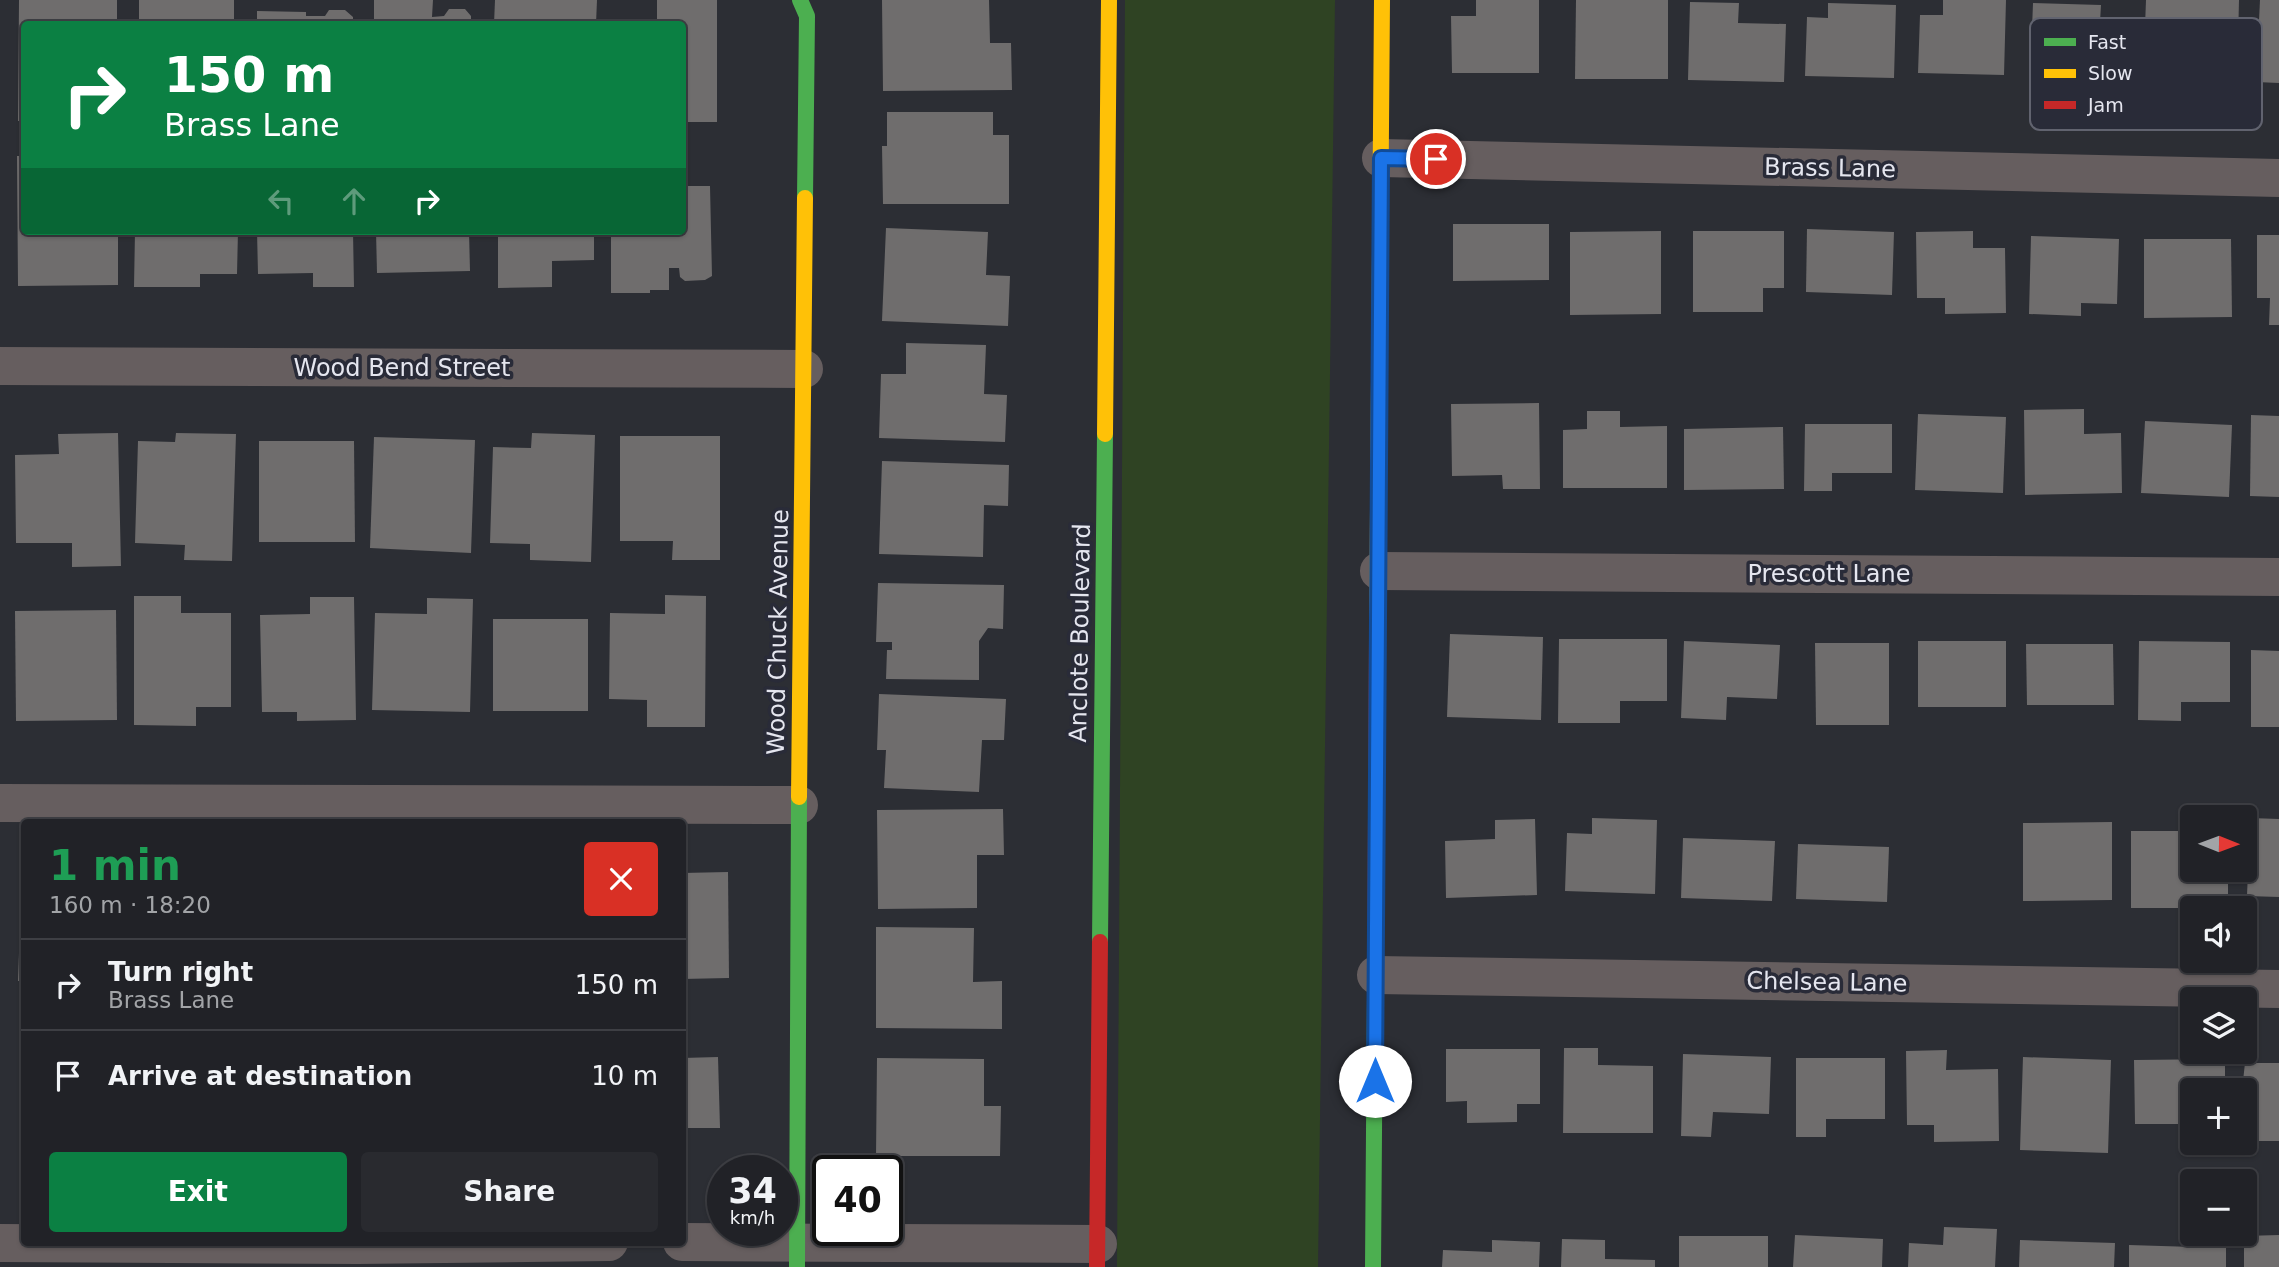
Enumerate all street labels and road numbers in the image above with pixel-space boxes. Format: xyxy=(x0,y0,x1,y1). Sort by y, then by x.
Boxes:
street label: Brass Lane xyxy=(1764,153,1896,183)
street label: Wood Bend Street xyxy=(294,354,510,382)
street label: Wood Chuck Avenue xyxy=(762,509,794,755)
street label: Anclote Boulevard xyxy=(1064,523,1096,743)
street label: Prescott Lane xyxy=(1747,560,1911,588)
street label: Chelsea Lane xyxy=(1746,967,1908,997)

